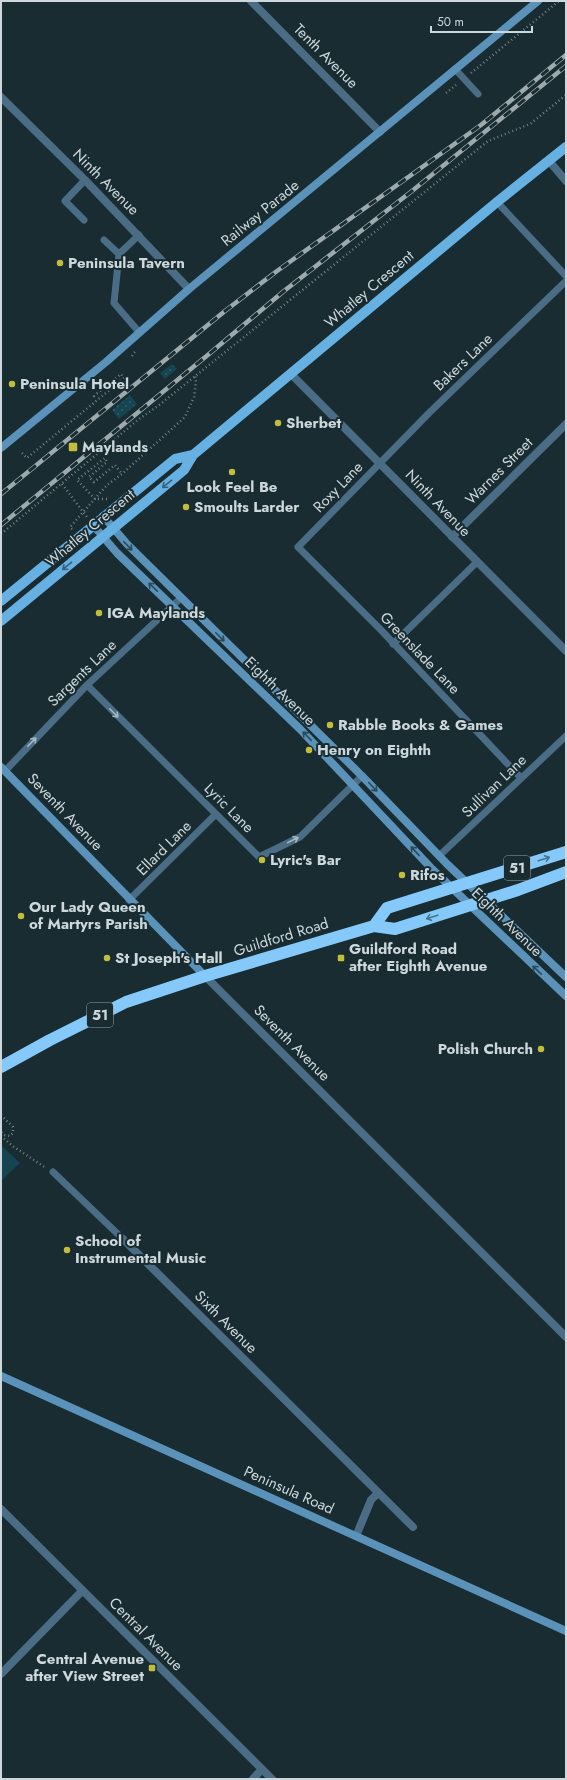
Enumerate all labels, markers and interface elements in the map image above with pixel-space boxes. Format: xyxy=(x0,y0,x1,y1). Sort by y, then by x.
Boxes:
scale bar xyxy=(431,8,532,34)
text: 50 m xyxy=(437,13,464,31)
street label: Tenth Avenue xyxy=(289,19,364,94)
street label: Ninth Avenue xyxy=(68,144,144,220)
street label: Railway Parade xyxy=(216,174,304,251)
street label: Whatley Crescent xyxy=(319,245,419,333)
place label: Peninsula Tavern xyxy=(68,252,185,274)
marker: Peninsula Tavern xyxy=(55,258,65,268)
street label: Bakers Lane xyxy=(428,328,498,396)
place label: Peninsula Hotel xyxy=(20,373,129,395)
marker: Peninsula Hotel xyxy=(7,379,17,389)
place label: Sherbet xyxy=(286,412,342,434)
marker: Sherbet xyxy=(273,418,283,428)
street label: Warnes Street xyxy=(460,432,538,510)
place label: Maylands xyxy=(82,436,148,458)
marker: Maylands xyxy=(67,441,79,453)
street label: Roxy Lane xyxy=(308,456,368,518)
street label: Ninth Avenue xyxy=(400,464,476,542)
marker: Look Feel Be xyxy=(227,467,237,477)
place label: Look Feel Be xyxy=(187,476,278,498)
one-way arrow xyxy=(162,479,173,488)
street label: Whatley Crescent xyxy=(40,484,140,572)
place label: Smoults Larder xyxy=(194,496,300,518)
marker: Smoults Larder xyxy=(181,502,191,512)
one-way arrow xyxy=(124,541,133,551)
one-way arrow xyxy=(62,562,72,571)
one-way arrow xyxy=(148,582,158,592)
place label: IGA Maylands xyxy=(107,602,205,624)
street label: Greenslade Lane xyxy=(375,607,465,699)
marker: IGA Maylands xyxy=(94,608,104,618)
one-way arrow xyxy=(215,632,225,642)
street label: Sargents Lane xyxy=(43,634,122,712)
street label: Eighth Avenue xyxy=(240,651,321,731)
one-way arrow xyxy=(109,708,119,717)
place label: Rabble Books & Games xyxy=(338,714,503,736)
marker: Rabble Books & Games xyxy=(325,720,335,730)
one-way arrow xyxy=(302,731,312,741)
one-way arrow xyxy=(27,737,37,747)
place label: Henry on Eighth xyxy=(317,739,431,761)
marker: Henry on Eighth xyxy=(304,745,314,755)
street label: Sullivan Lane xyxy=(457,749,532,823)
street label: Seventh Avenue xyxy=(22,768,108,856)
street label: Lyric Lane xyxy=(199,778,259,838)
one-way arrow xyxy=(368,782,378,792)
street label: Ellard Lane xyxy=(131,815,197,881)
one-way arrow xyxy=(287,836,299,843)
one-way arrow xyxy=(410,846,420,856)
place label: Lyric's Bar xyxy=(270,849,342,871)
one-way arrow xyxy=(538,854,550,862)
marker: Lyric's Bar xyxy=(257,855,267,865)
road number: 51 xyxy=(504,856,530,880)
place label: Rifos xyxy=(410,864,445,886)
marker: Rifos xyxy=(397,870,407,880)
street label: Eighth Avenue xyxy=(467,882,548,962)
place label: Our Lady Queen of Martyrs Parish xyxy=(29,896,148,935)
marker: Our Lady Queen of Martyrs Parish xyxy=(16,911,26,921)
street label: Guildford Road xyxy=(231,912,331,962)
one-way arrow xyxy=(426,914,439,921)
place label: Guildford Road after Eighth Avenue xyxy=(349,938,488,977)
place label: St Joseph's Hall xyxy=(115,947,223,969)
marker: St Joseph's Hall xyxy=(102,953,112,963)
marker: Guildford Road after Eighth Avenue xyxy=(336,953,346,963)
one-way arrow xyxy=(532,965,542,975)
street label: Seventh Avenue xyxy=(249,1000,335,1086)
road number: 51 xyxy=(87,1003,113,1027)
place label: Polish Church xyxy=(438,1038,533,1060)
marker: Polish Church xyxy=(536,1044,546,1054)
place label: School of Instrumental Music xyxy=(75,1230,206,1269)
marker: School of Instrumental Music xyxy=(62,1245,72,1255)
street label: Sixth Avenue xyxy=(190,1286,263,1359)
street label: Peninsula Road xyxy=(240,1460,338,1520)
street label: Central Avenue xyxy=(104,1592,188,1676)
place label: Central Avenue after View Street xyxy=(25,1648,144,1687)
marker: Central Avenue after View Street xyxy=(147,1663,157,1673)

